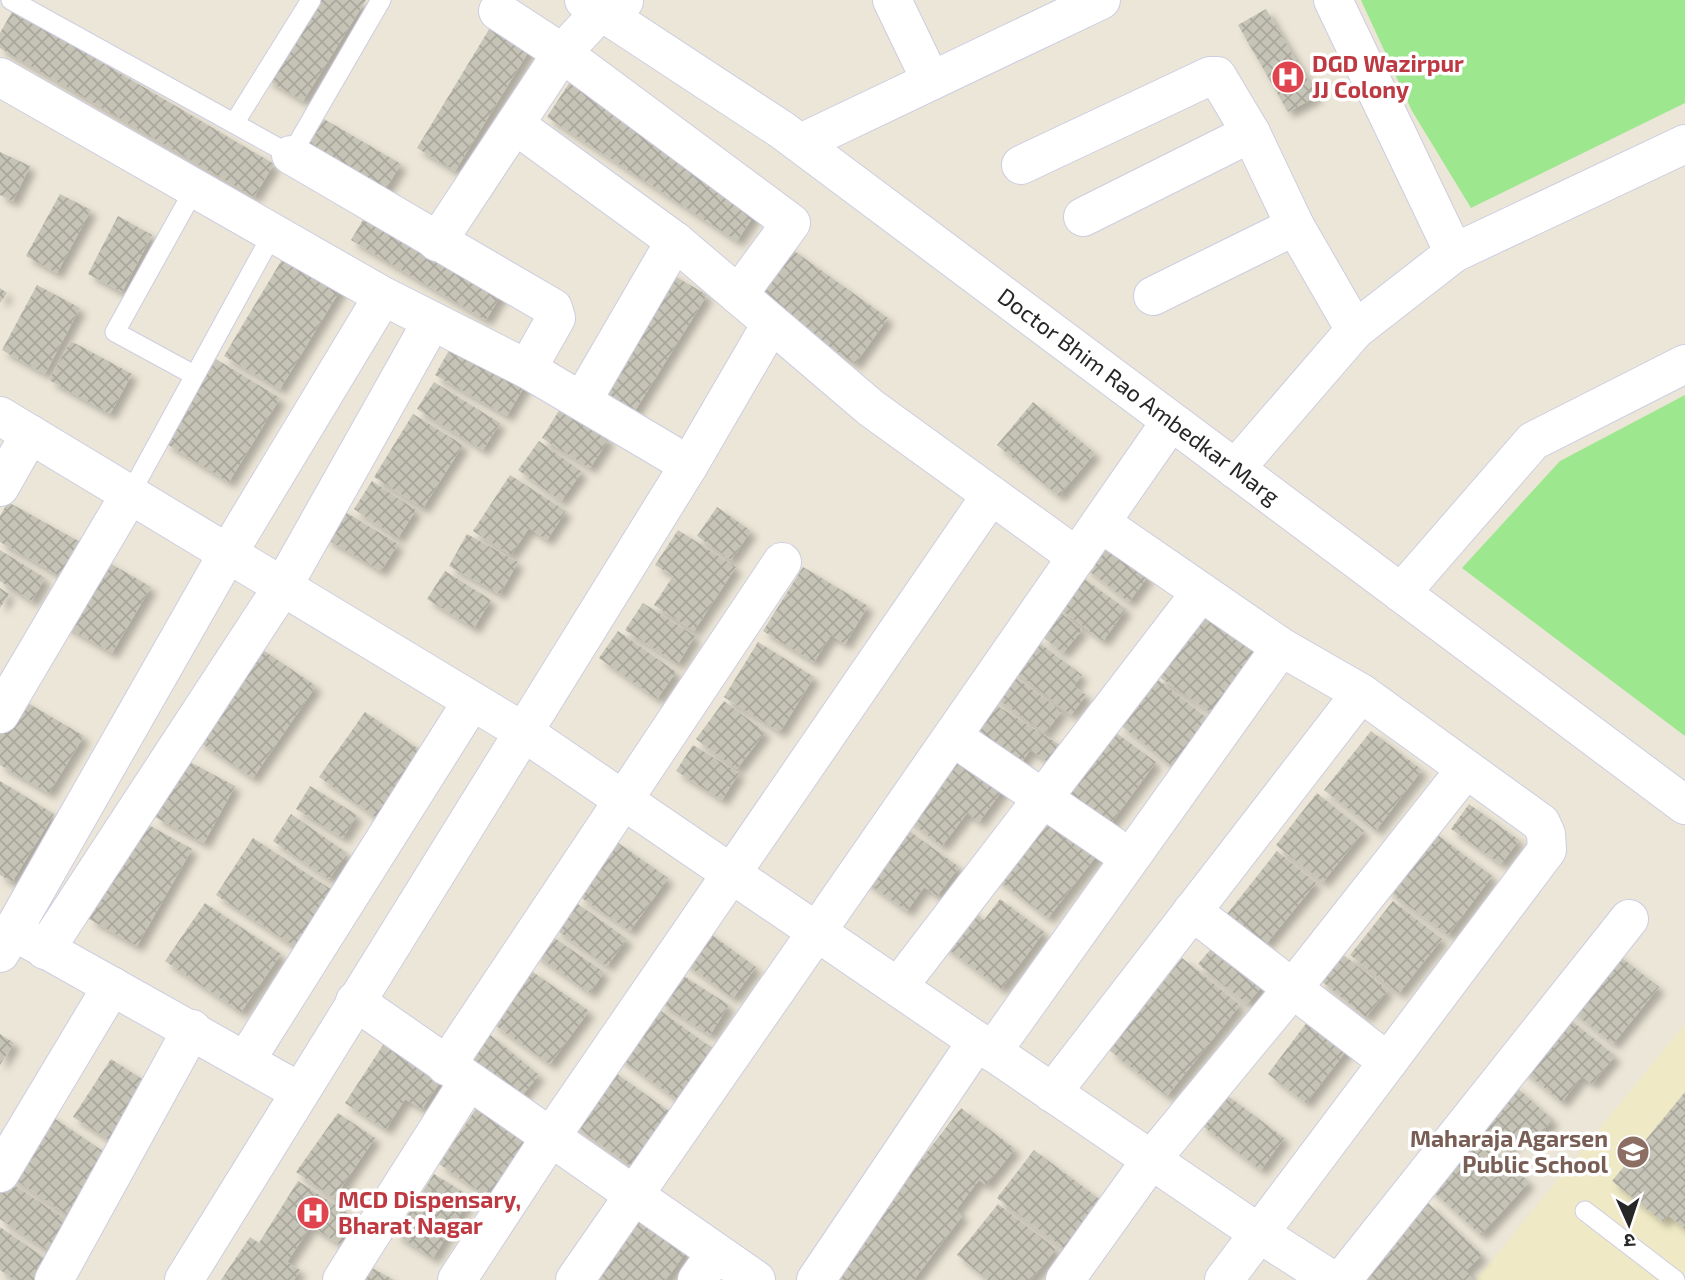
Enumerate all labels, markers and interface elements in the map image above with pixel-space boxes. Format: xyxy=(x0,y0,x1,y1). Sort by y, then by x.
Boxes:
place label: DGD Wazirpur JJ Colony xyxy=(1312,49,1464,103)
hospital icon: DGD Wazirpur JJ Colony xyxy=(1269,58,1307,96)
street label: Doctor Bhim Rao Ambedkar Marg xyxy=(993,281,1286,510)
place label: Maharaja Agarsen Public School xyxy=(1410,1124,1608,1178)
school or university icon: Maharaja Agarsen Public School xyxy=(1614,1133,1652,1171)
place label: MCD Dispensary, Bharat Nagar xyxy=(338,1185,521,1239)
north arrow xyxy=(1594,1189,1664,1259)
hospital icon: MCD Dispensary, Bharat Nagar xyxy=(294,1194,332,1232)
text: उ xyxy=(1623,1230,1636,1253)

